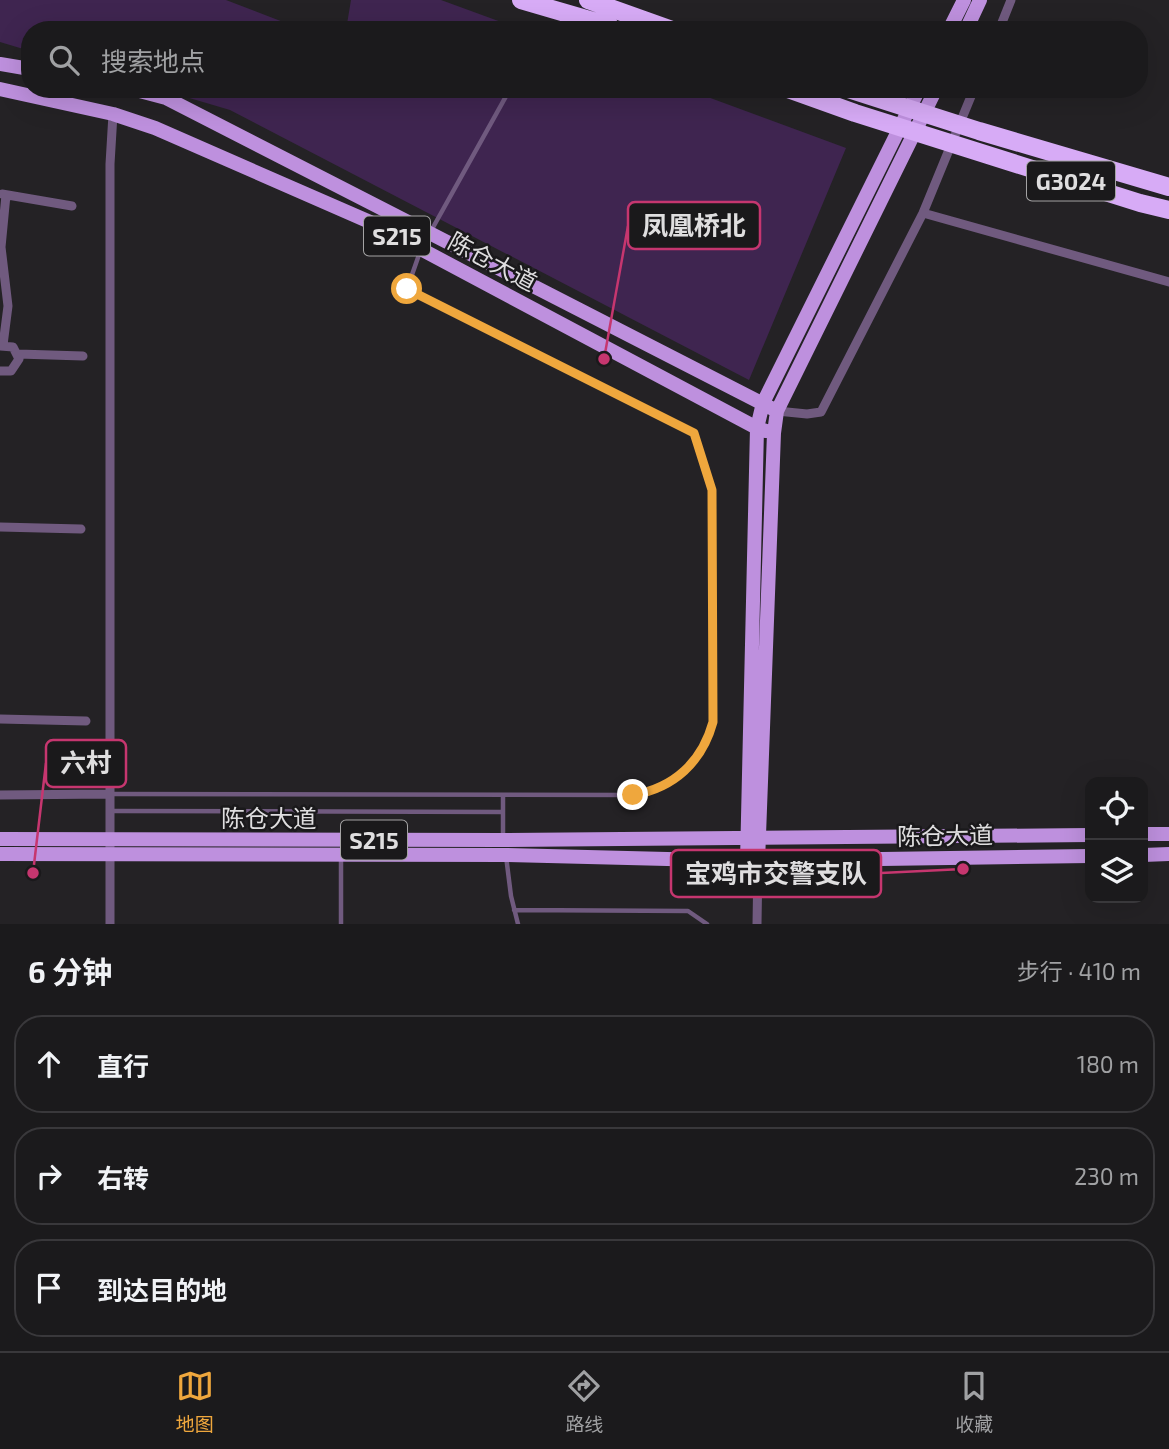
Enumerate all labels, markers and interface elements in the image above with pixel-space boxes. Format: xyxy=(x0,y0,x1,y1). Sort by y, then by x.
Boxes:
search box xyxy=(21,21,1148,98)
icon: search xyxy=(45,41,83,79)
text: 搜索地点 xyxy=(101,45,205,76)
road number: G3024 xyxy=(1027,162,1115,200)
callout: 凤凰桥北 xyxy=(628,202,760,249)
text: 凤凰桥北 xyxy=(642,209,746,240)
road number: S215 xyxy=(364,216,430,256)
street label: 陈仓大道 xyxy=(444,226,542,296)
route start xyxy=(391,273,422,304)
callout: 六村 xyxy=(46,740,126,787)
text: 六村 xyxy=(60,746,112,777)
map controls xyxy=(1085,777,1148,903)
button: locate xyxy=(1085,777,1148,840)
route end xyxy=(617,779,648,810)
street label: 陈仓大道 xyxy=(221,803,317,832)
road number: S215 xyxy=(341,820,407,860)
street label: 陈仓大道 xyxy=(897,820,993,850)
button: layers xyxy=(1085,840,1148,903)
callout: 宝鸡市交警支队 xyxy=(671,850,881,897)
text: 宝鸡市交警支队 xyxy=(685,857,867,888)
text: 6 分钟 xyxy=(28,953,112,989)
text: 步行 · 410 m xyxy=(1017,957,1141,985)
icon: ahead xyxy=(30,1045,68,1083)
text: 直行 xyxy=(97,1050,149,1081)
text: 180 m xyxy=(1077,1050,1139,1078)
icon: right xyxy=(30,1157,68,1195)
text: 右转 xyxy=(97,1162,149,1193)
text: 230 m xyxy=(1074,1162,1139,1190)
icon: arrive xyxy=(30,1269,68,1307)
text: 到达目的地 xyxy=(97,1274,227,1305)
tab: 地图 xyxy=(176,1367,214,1436)
tab: 路线 xyxy=(565,1367,603,1436)
tab: 收藏 xyxy=(955,1367,993,1436)

